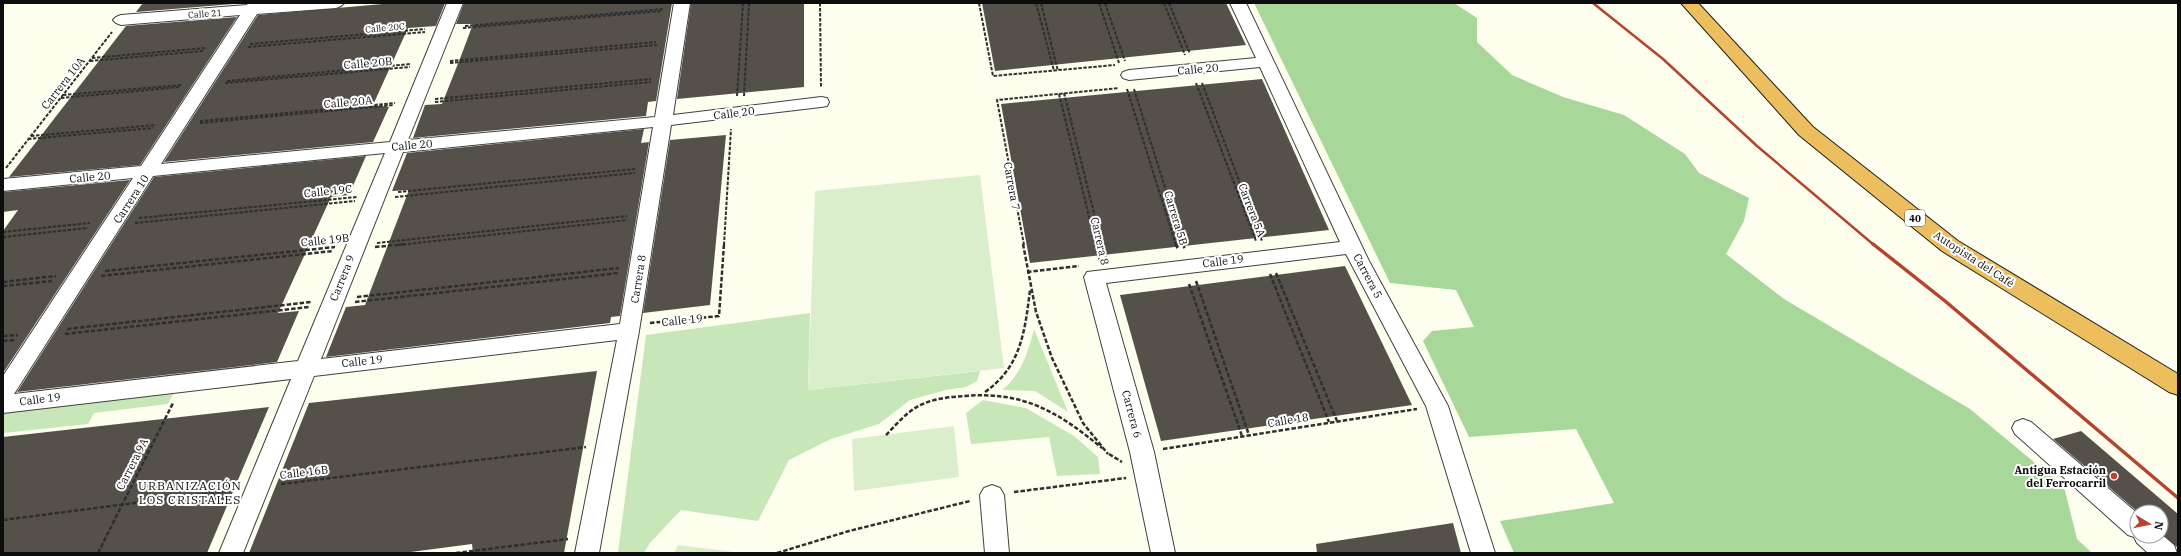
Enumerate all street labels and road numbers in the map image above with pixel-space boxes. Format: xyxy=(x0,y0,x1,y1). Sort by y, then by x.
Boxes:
street label: Calle 21 xyxy=(188,7,222,20)
street label: Calle 20C xyxy=(365,20,405,35)
street label: Carrera 10A xyxy=(38,54,88,112)
street label: Calle 20B xyxy=(343,54,393,72)
street label: Calle 20 xyxy=(1177,60,1220,78)
street label: Calle 20A xyxy=(323,93,373,111)
street label: Calle 20 xyxy=(713,103,756,122)
street label: Calle 20 xyxy=(391,136,434,154)
street label: Carrera 7 xyxy=(1001,161,1023,211)
street label: Calle 20 xyxy=(69,168,112,186)
street label: Carrera 10 xyxy=(110,172,152,226)
street label: Carrera 5A xyxy=(1235,181,1269,239)
street label: Calle 19C xyxy=(303,182,353,200)
street label: Carrera 5B xyxy=(1161,189,1191,247)
road number: 40 xyxy=(1905,210,1925,226)
street label: Carrera 8 xyxy=(1088,216,1112,266)
street label: Autopista del Café xyxy=(1931,228,2017,290)
street label: Calle 19B xyxy=(300,230,350,250)
street label: Carrera 5 xyxy=(1350,251,1386,301)
street label: Calle 19 xyxy=(1202,252,1244,270)
street label: Carrera 9 xyxy=(326,253,358,303)
street label: Carrera 8 xyxy=(627,254,649,304)
street label: Calle 19 xyxy=(661,311,703,329)
street label: Calle 19 xyxy=(341,352,383,370)
street label: Carrera 6 xyxy=(1119,389,1145,439)
street label: Calle 19 xyxy=(19,390,61,408)
street label: Calle 18 xyxy=(1267,410,1309,430)
street label: Carrera 9A xyxy=(113,435,151,492)
street label: Calle 16B xyxy=(279,462,329,482)

